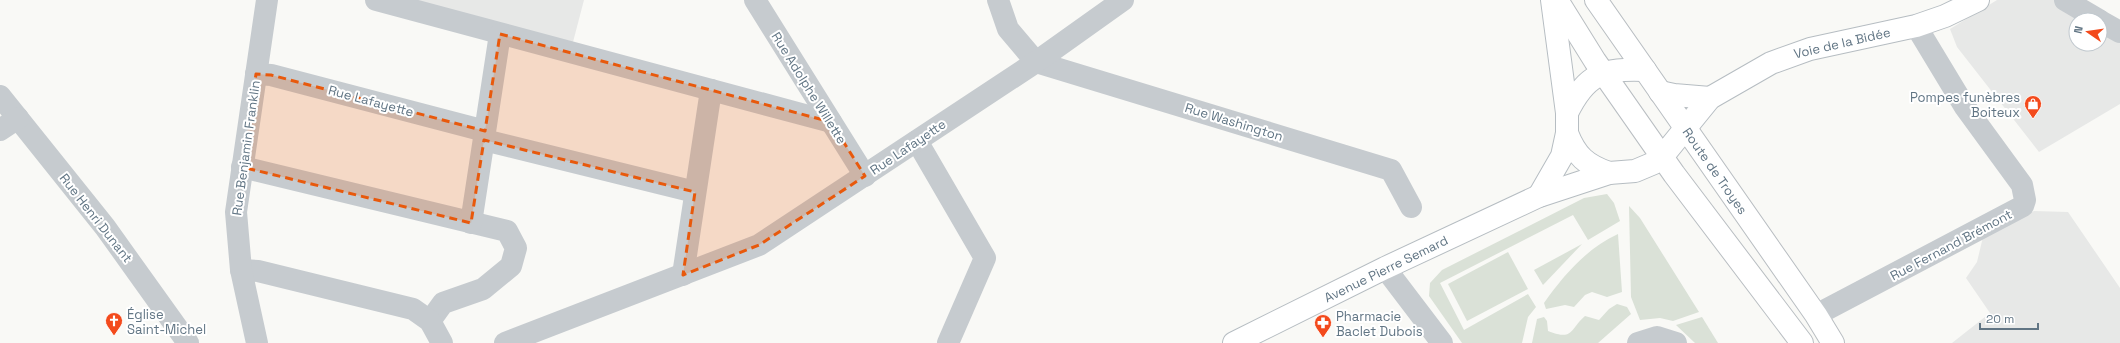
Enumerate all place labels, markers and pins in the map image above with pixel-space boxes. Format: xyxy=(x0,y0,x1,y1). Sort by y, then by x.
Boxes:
place label: Pompes funèbres Boiteux xyxy=(1910,89,2020,121)
shop icon: Pompes funèbres Boiteux xyxy=(2023,94,2043,119)
place label: Église Saint-Michel xyxy=(127,306,206,338)
place label: Pharmacie Baclet Dubois xyxy=(1336,308,1423,340)
church icon: Église Saint-Michel xyxy=(104,311,124,336)
pharmacy icon: Pharmacie Baclet Dubois xyxy=(1313,313,1333,338)

